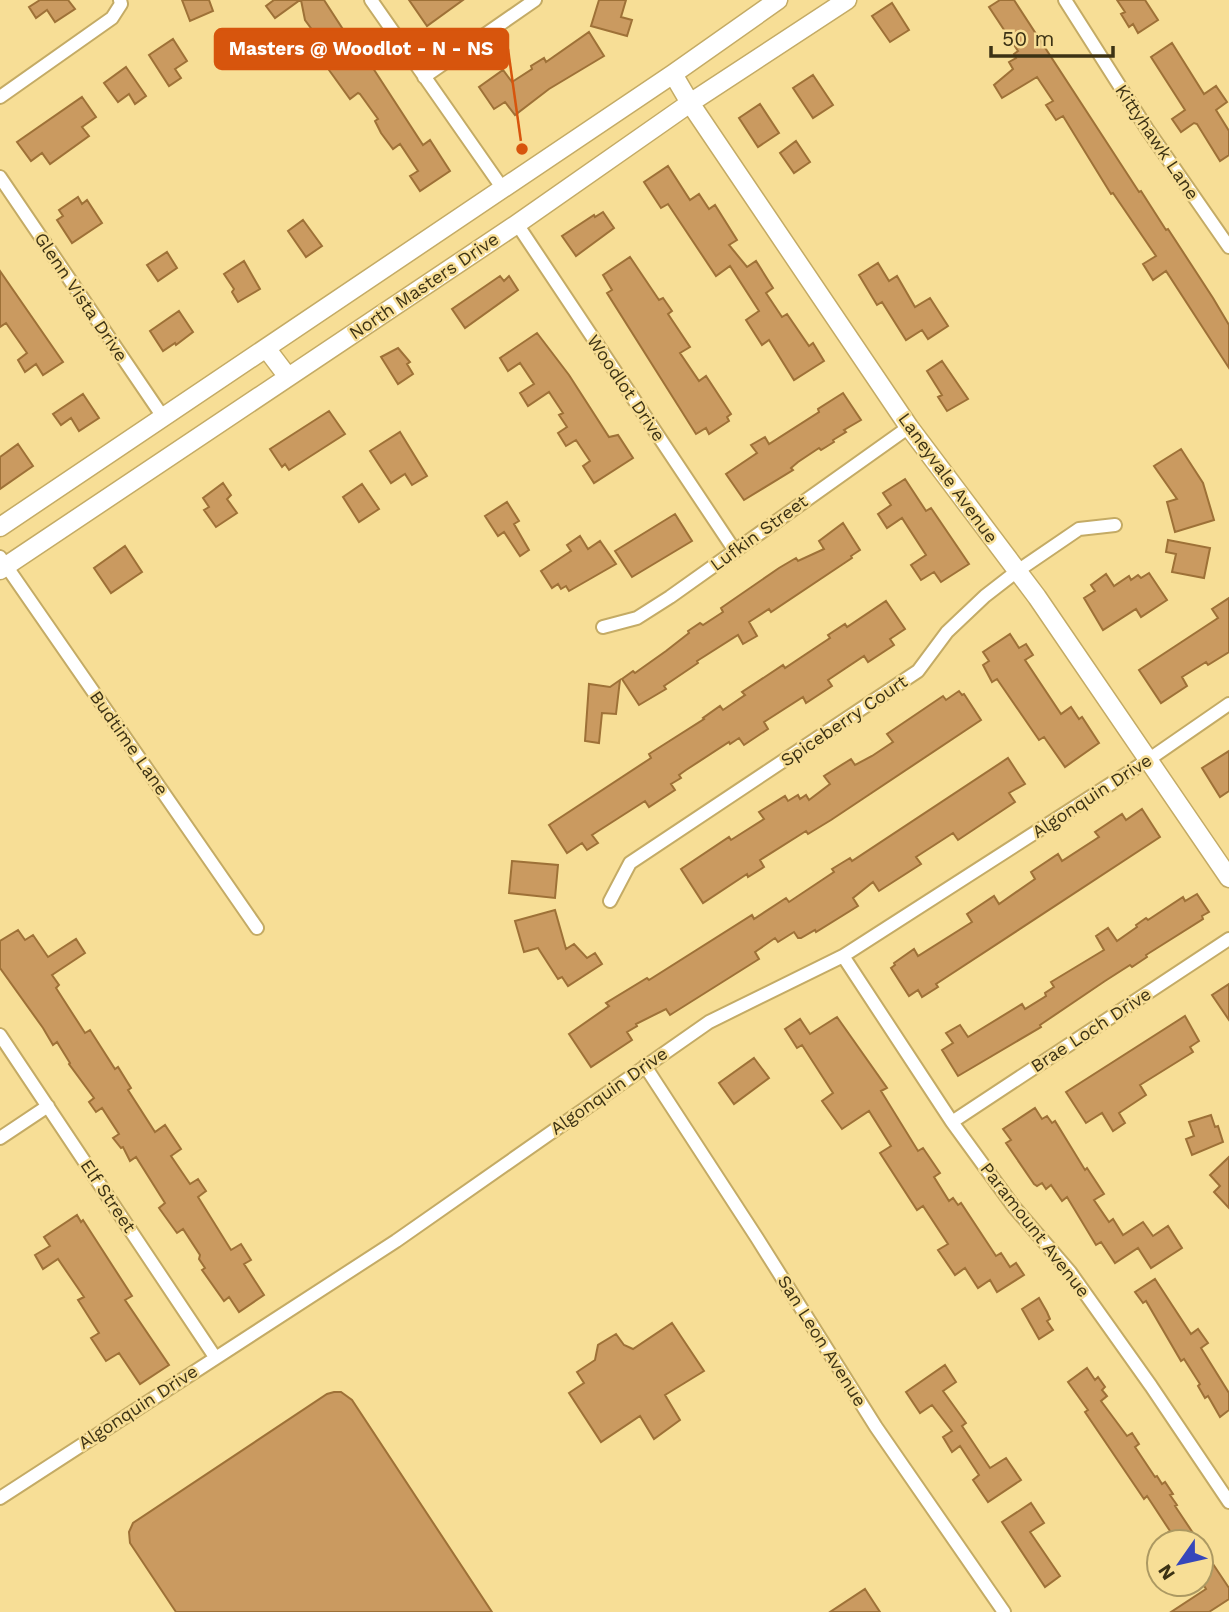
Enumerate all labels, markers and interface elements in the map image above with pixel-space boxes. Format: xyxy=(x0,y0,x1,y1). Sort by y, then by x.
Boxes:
scale bar xyxy=(991,14,1114,58)
text: 50 m xyxy=(1002,26,1054,51)
callout: Masters @ Woodlot - N - NS xyxy=(215,29,508,69)
text: Masters @ Woodlot - N - NS xyxy=(229,37,493,60)
street label: Kittyhawk Lane xyxy=(1111,80,1204,203)
street label: Glenn Vista Drive xyxy=(31,228,132,365)
street label: North Masters Drive xyxy=(345,228,502,343)
street label: Woodlot Drive xyxy=(583,330,670,445)
street label: Laneyvale Avenue xyxy=(894,409,1003,547)
street label: Lufkin Street xyxy=(706,490,812,575)
street label: Spiceberry Court xyxy=(777,670,911,771)
street label: Budtime Lane xyxy=(86,686,173,799)
street label: Algonquin Drive xyxy=(1028,749,1155,842)
street label: Brae Loch Drive xyxy=(1027,983,1155,1076)
street label: Algonquin Drive xyxy=(546,1042,671,1139)
street label: Elf Street xyxy=(76,1155,141,1237)
street label: Paramount Avenue xyxy=(976,1158,1095,1301)
street label: San Leon Avenue xyxy=(774,1271,871,1410)
street label: Algonquin Drive xyxy=(74,1360,201,1453)
north arrow xyxy=(1145,1528,1215,1598)
text: N xyxy=(1153,1560,1180,1584)

